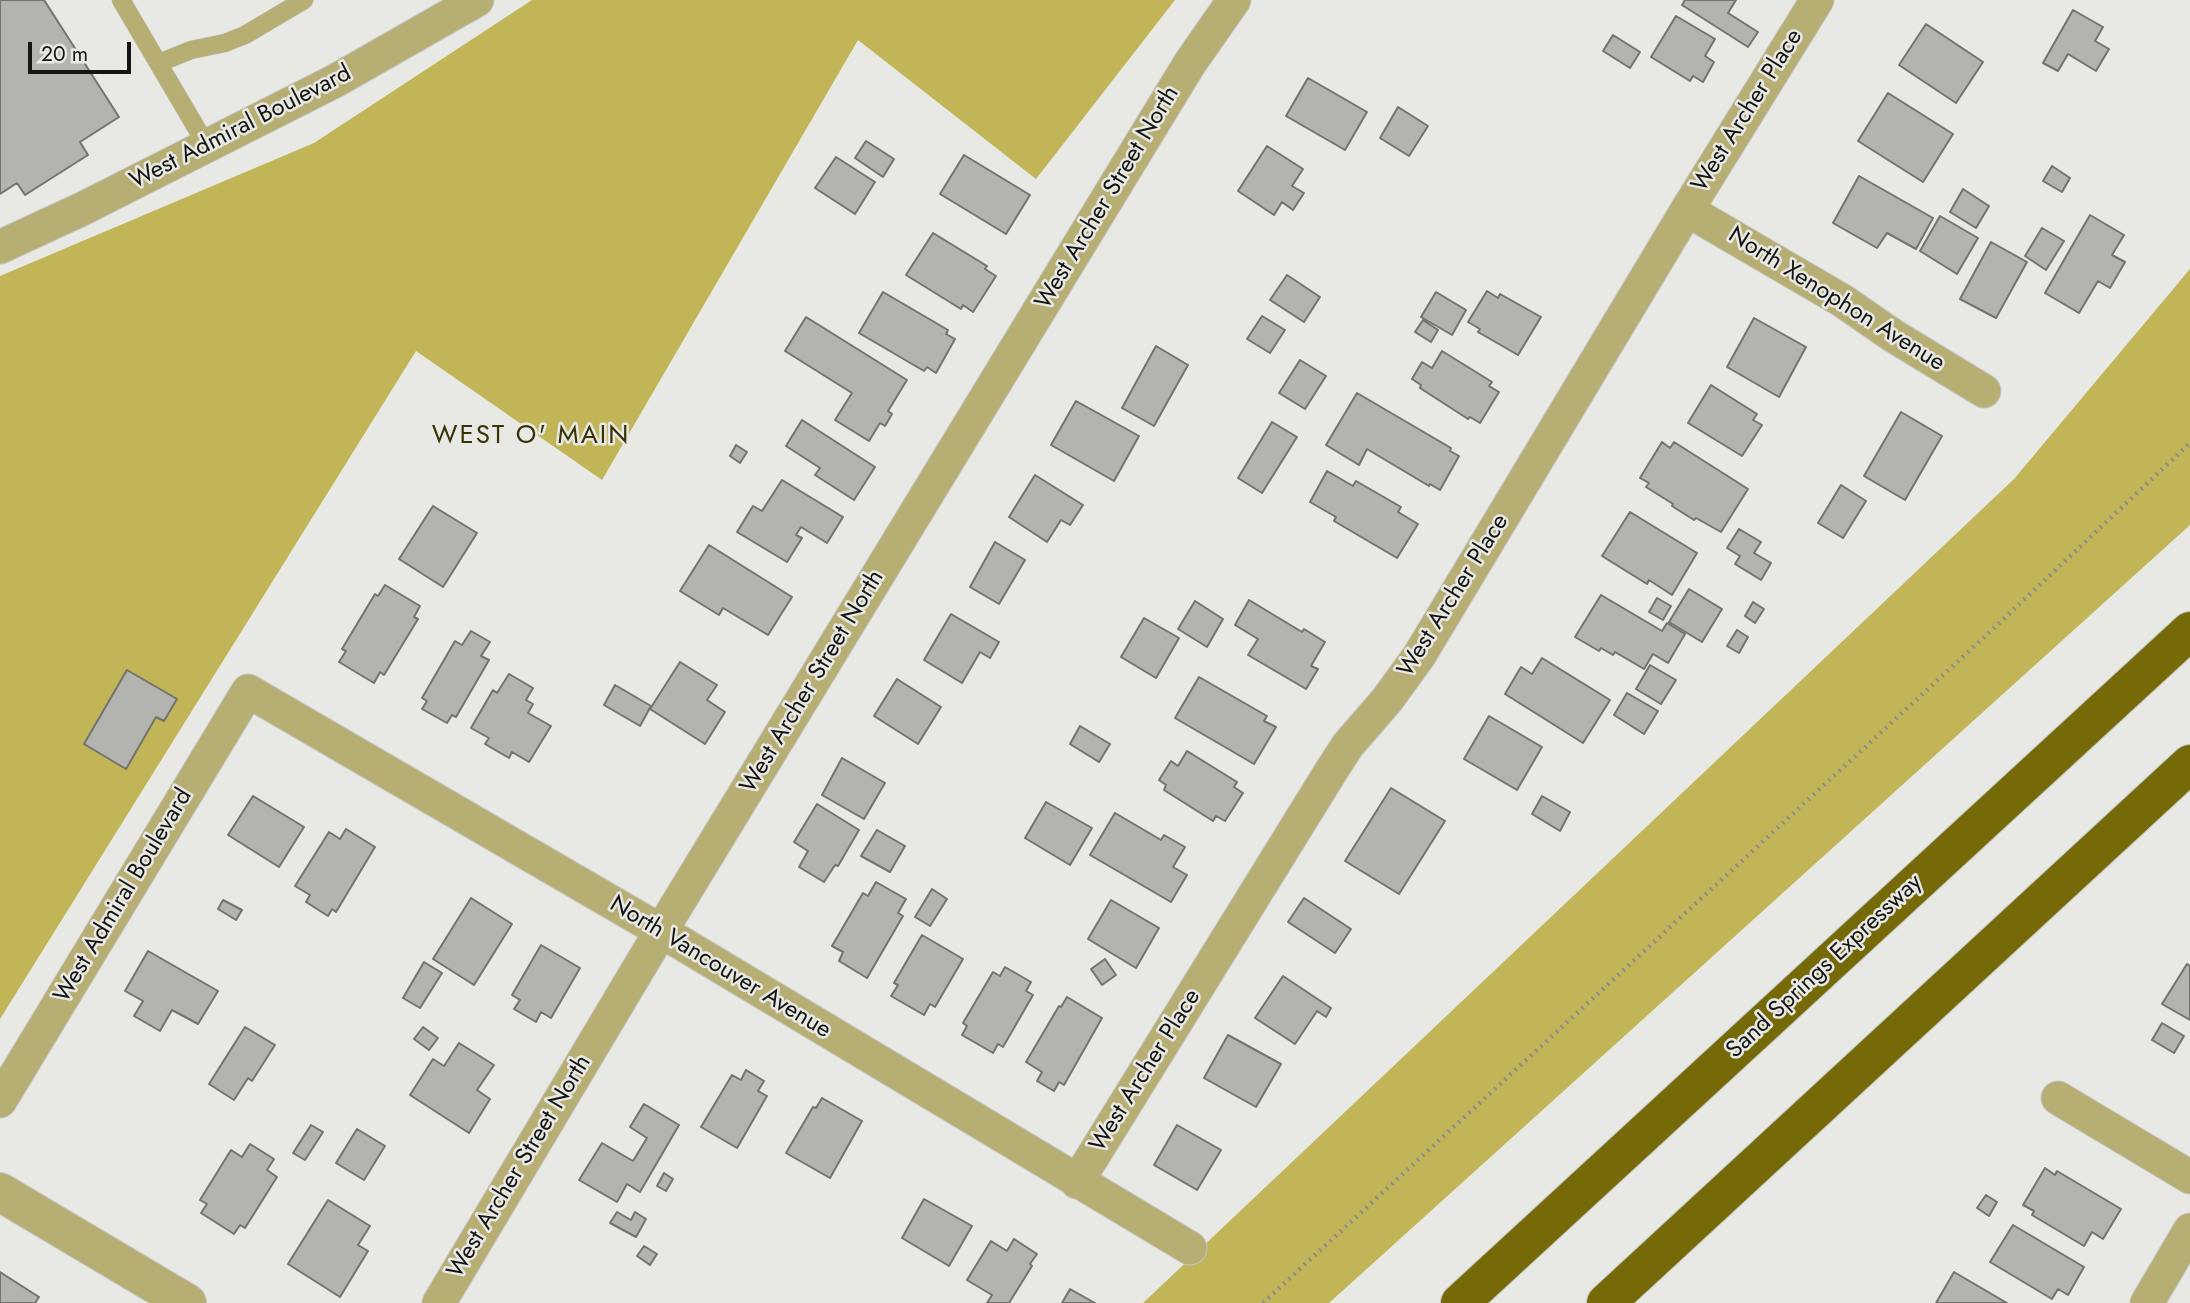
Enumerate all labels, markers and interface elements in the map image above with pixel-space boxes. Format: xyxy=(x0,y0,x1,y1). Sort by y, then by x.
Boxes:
street label: West Archer Place xyxy=(1686,24,1810,198)
scale bar xyxy=(32,28,135,72)
text: 20 m xyxy=(41,39,88,69)
street label: West Admiral Boulevard xyxy=(126,60,356,196)
street label: West Archer Street North xyxy=(1030,81,1186,315)
street label: North Xenophon Avenue xyxy=(1722,222,1950,378)
district label: WEST O' MAIN xyxy=(433,421,629,453)
street label: West Archer Place xyxy=(1392,509,1516,683)
street label: West Archer Street North xyxy=(735,565,891,799)
street label: West Admiral Boulevard xyxy=(49,784,199,1008)
street label: Sand Springs Expressway xyxy=(1721,869,1929,1065)
street label: North Vancouver Avenue xyxy=(604,891,836,1045)
street label: West Archer Place xyxy=(1084,984,1208,1158)
street label: West Archer Street North xyxy=(442,1050,598,1284)

